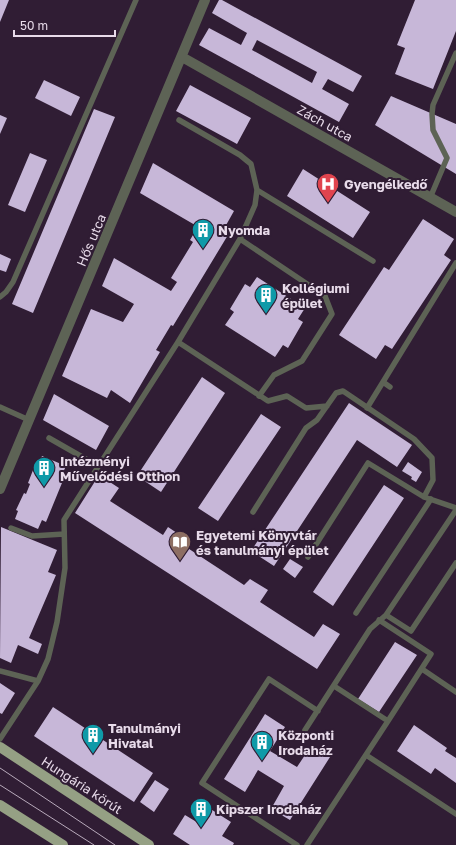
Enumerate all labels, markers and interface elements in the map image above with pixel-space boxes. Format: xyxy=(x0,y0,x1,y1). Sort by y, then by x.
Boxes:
scale bar xyxy=(14,12,115,38)
text: 50 m xyxy=(20,18,48,33)
street label: Zách utca xyxy=(294,101,356,145)
hospital icon: Gyengélkedő xyxy=(315,171,341,204)
place label: Gyengélkedő xyxy=(344,176,429,192)
street label: Hős utca xyxy=(73,211,109,269)
building icon: Nyomda xyxy=(190,217,216,250)
place label: Nyomda xyxy=(218,222,271,238)
place label: Kollégiumi épület xyxy=(282,280,350,311)
building icon: Kollégiumi épület xyxy=(253,282,279,315)
place label: Intézményi Művelődési Otthon xyxy=(60,453,180,484)
building icon: Intézményi Művelődési Otthon xyxy=(31,455,57,488)
place label: Egyetemi Könyvtár és tanulmányi épület xyxy=(196,527,329,558)
library icon: Egyetemi Könyvtár és tanulmányi épület xyxy=(167,529,193,562)
place label: Tanulmányi Hivatal xyxy=(108,720,181,751)
building icon: Tanulmányi Hivatal xyxy=(80,722,106,755)
place label: Központi Irodaház xyxy=(278,727,334,758)
building icon: Központi Irodaház xyxy=(249,729,275,762)
street label: Hungária körút xyxy=(39,753,125,817)
building icon: Kipszer Irodaház xyxy=(188,796,214,829)
place label: Kipszer Irodaház xyxy=(216,801,322,817)

